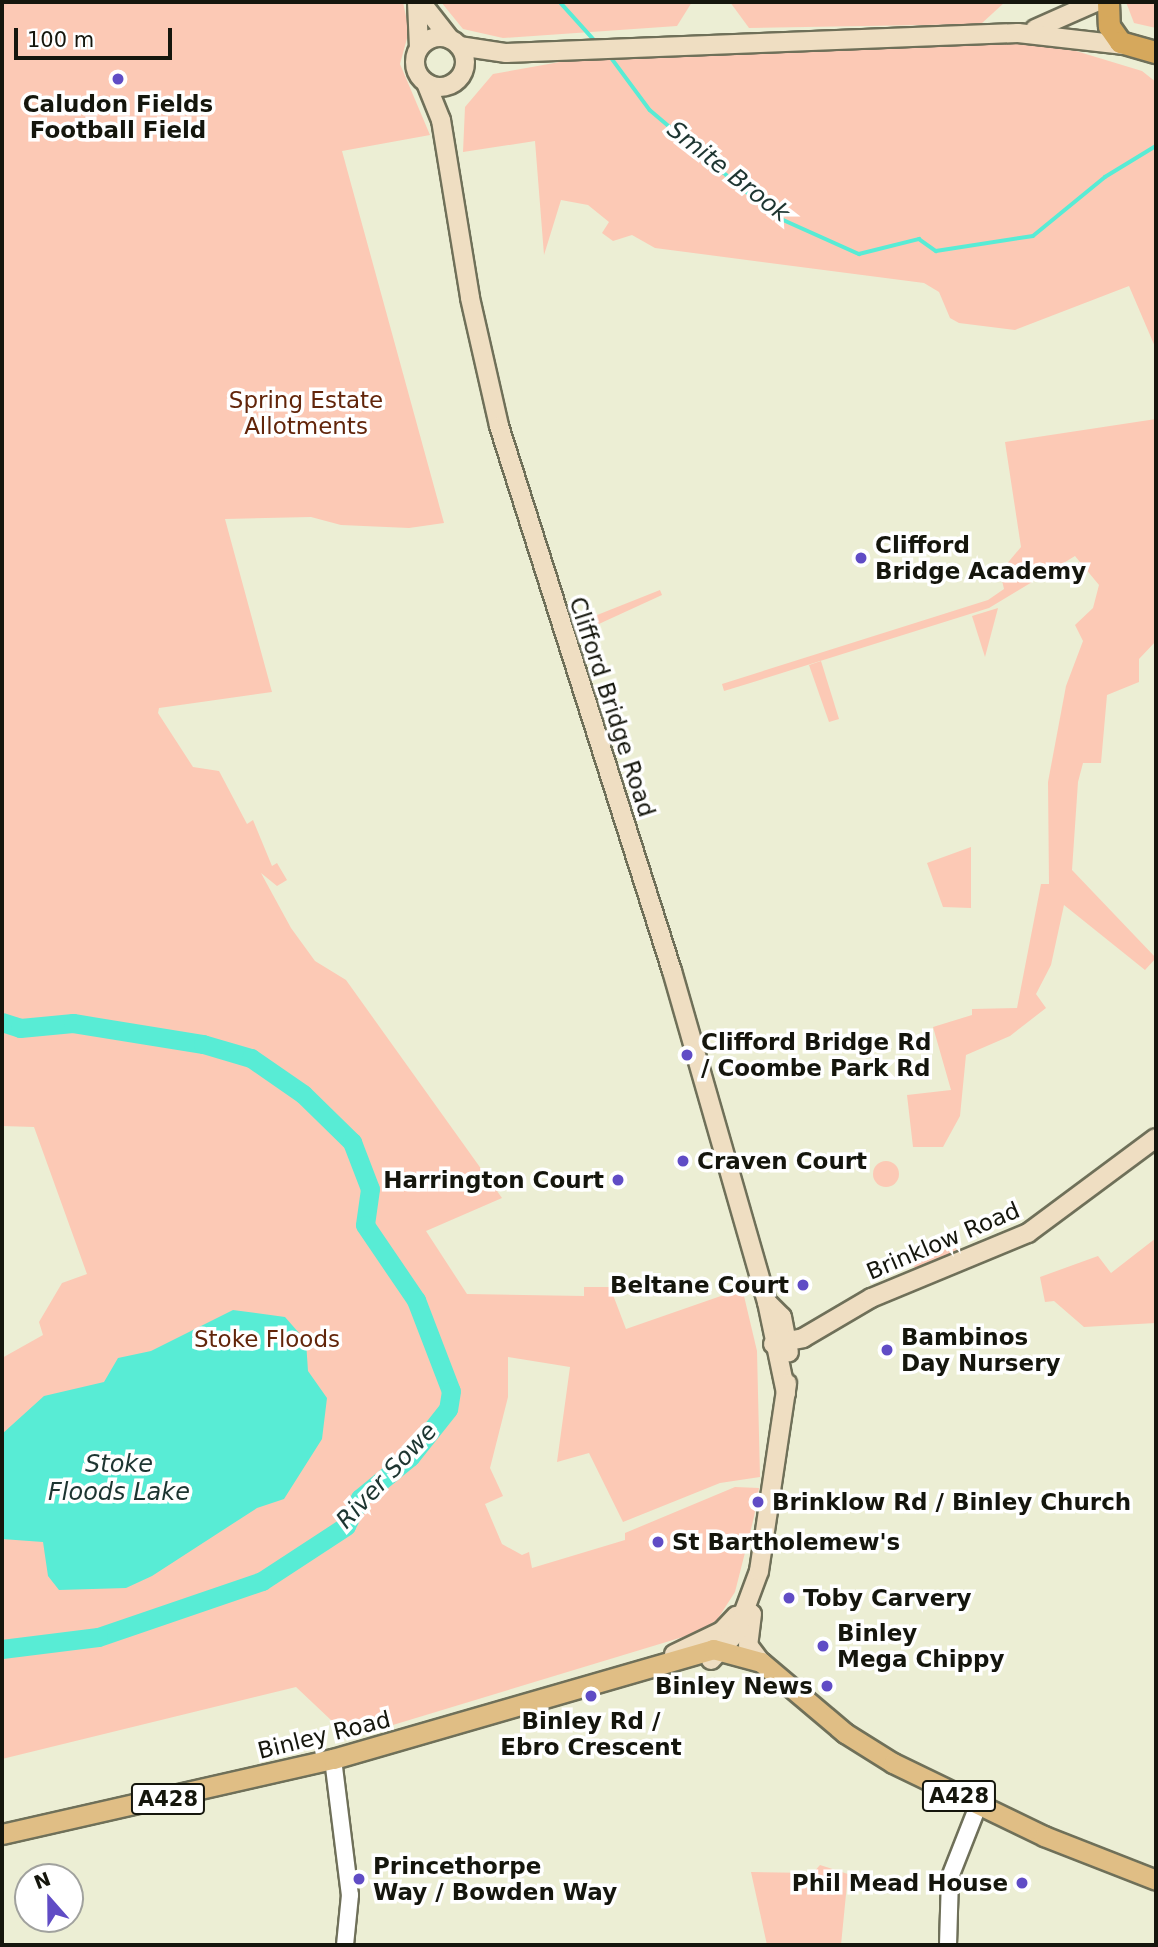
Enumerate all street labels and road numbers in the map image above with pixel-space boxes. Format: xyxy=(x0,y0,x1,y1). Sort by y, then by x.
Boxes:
street label: Clifford Bridge Road xyxy=(563,593,661,821)
street label: Brinklow Road xyxy=(862,1196,1024,1286)
street label: Binley Road xyxy=(255,1705,393,1765)
road number: A428 xyxy=(920,1778,998,1814)
road number: A428 xyxy=(130,1782,206,1816)

